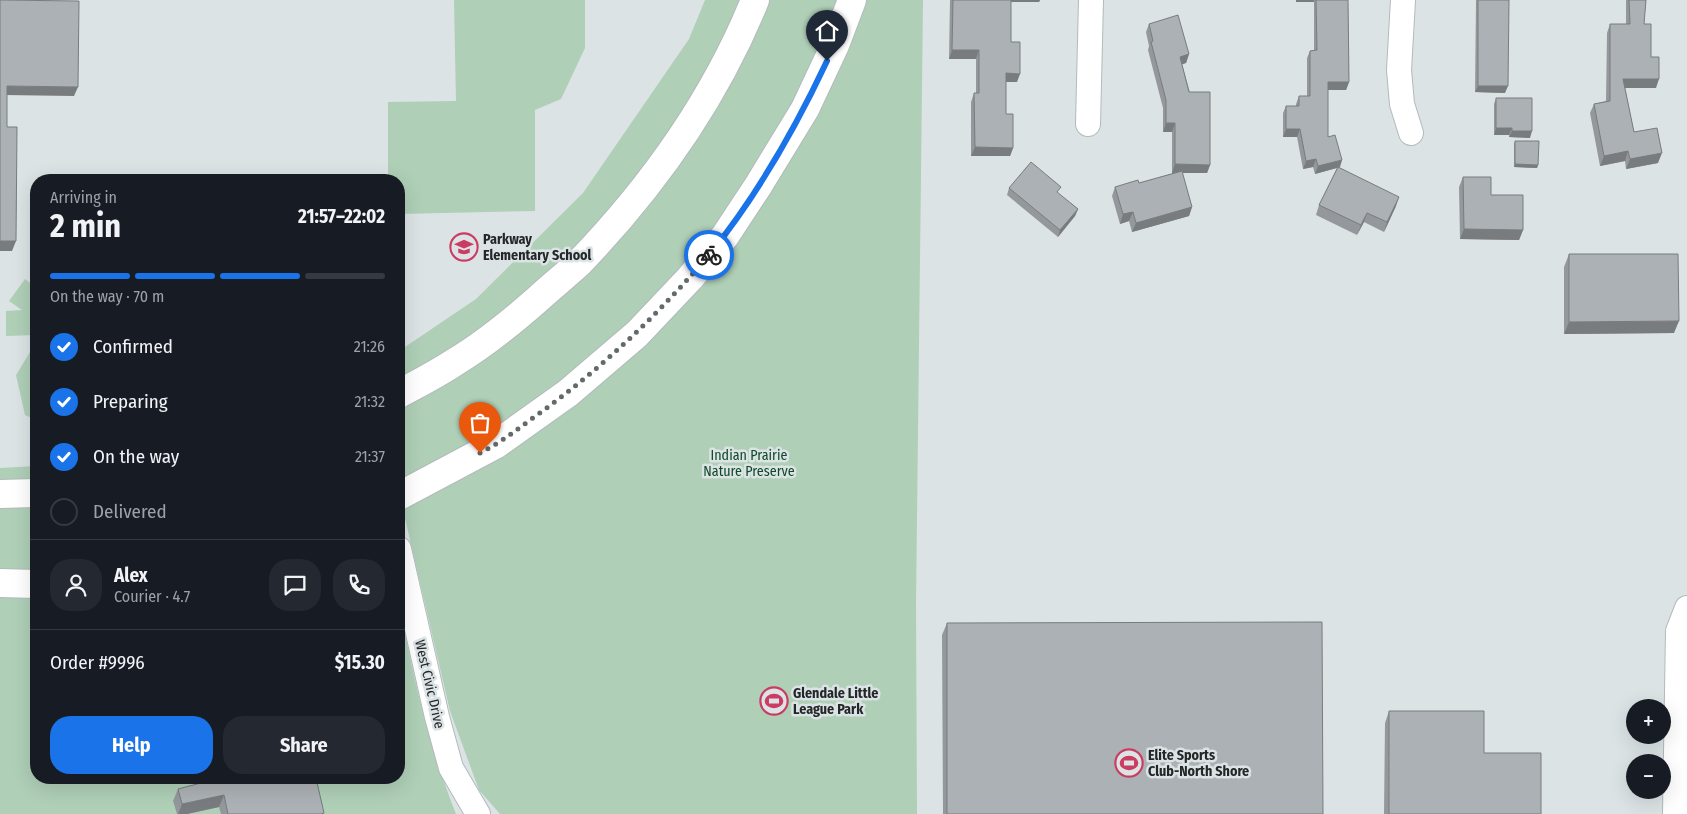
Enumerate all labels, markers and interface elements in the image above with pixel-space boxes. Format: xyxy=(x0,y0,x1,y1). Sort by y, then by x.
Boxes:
pin xyxy=(806,10,848,61)
icon: home xyxy=(813,17,841,45)
text: Arriving in xyxy=(50,188,117,207)
text: 21:57–22:02 xyxy=(298,205,385,228)
text: 2 min xyxy=(50,207,121,245)
courier xyxy=(684,230,734,280)
place label: Parkway Elementary School xyxy=(483,231,592,264)
school or university icon: Parkway Elementary School xyxy=(449,232,479,262)
icon: bike xyxy=(695,241,723,269)
text: On the way · 70 m xyxy=(50,287,164,306)
icon: check xyxy=(50,333,78,361)
text: Confirmed xyxy=(93,335,173,358)
text: 21:26 xyxy=(354,337,385,356)
icon: check xyxy=(50,388,78,416)
text: Preparing xyxy=(93,390,168,413)
text: 21:32 xyxy=(354,392,385,411)
pin xyxy=(459,402,501,453)
icon: bag xyxy=(466,409,494,437)
icon: check xyxy=(50,443,78,471)
text: On the way xyxy=(93,445,179,468)
text: 21:37 xyxy=(355,447,385,466)
park label: Indian Prairie Nature Preserve xyxy=(703,447,795,480)
text: Delivered xyxy=(93,500,167,523)
button: person xyxy=(50,559,102,611)
button: chat xyxy=(269,559,321,611)
button: phone xyxy=(333,559,385,611)
text: Alex xyxy=(114,564,148,587)
text: Courier · 4.7 xyxy=(114,587,190,606)
street label: West Civic Drive xyxy=(411,638,448,730)
text: Order #9996 xyxy=(50,651,145,674)
text: $15.30 xyxy=(335,651,385,674)
place label: Glendale Little League Park xyxy=(793,685,878,718)
sports icon: Glendale Little League Park xyxy=(759,686,789,716)
map controls xyxy=(1626,699,1671,799)
button: + xyxy=(1626,699,1671,744)
button: Help xyxy=(50,716,213,774)
button: Share xyxy=(223,716,385,774)
place label: Elite Sports Club-North Shore xyxy=(1148,747,1249,780)
sports icon: Elite Sports Club-North Shore xyxy=(1114,748,1144,778)
button: − xyxy=(1626,754,1671,799)

